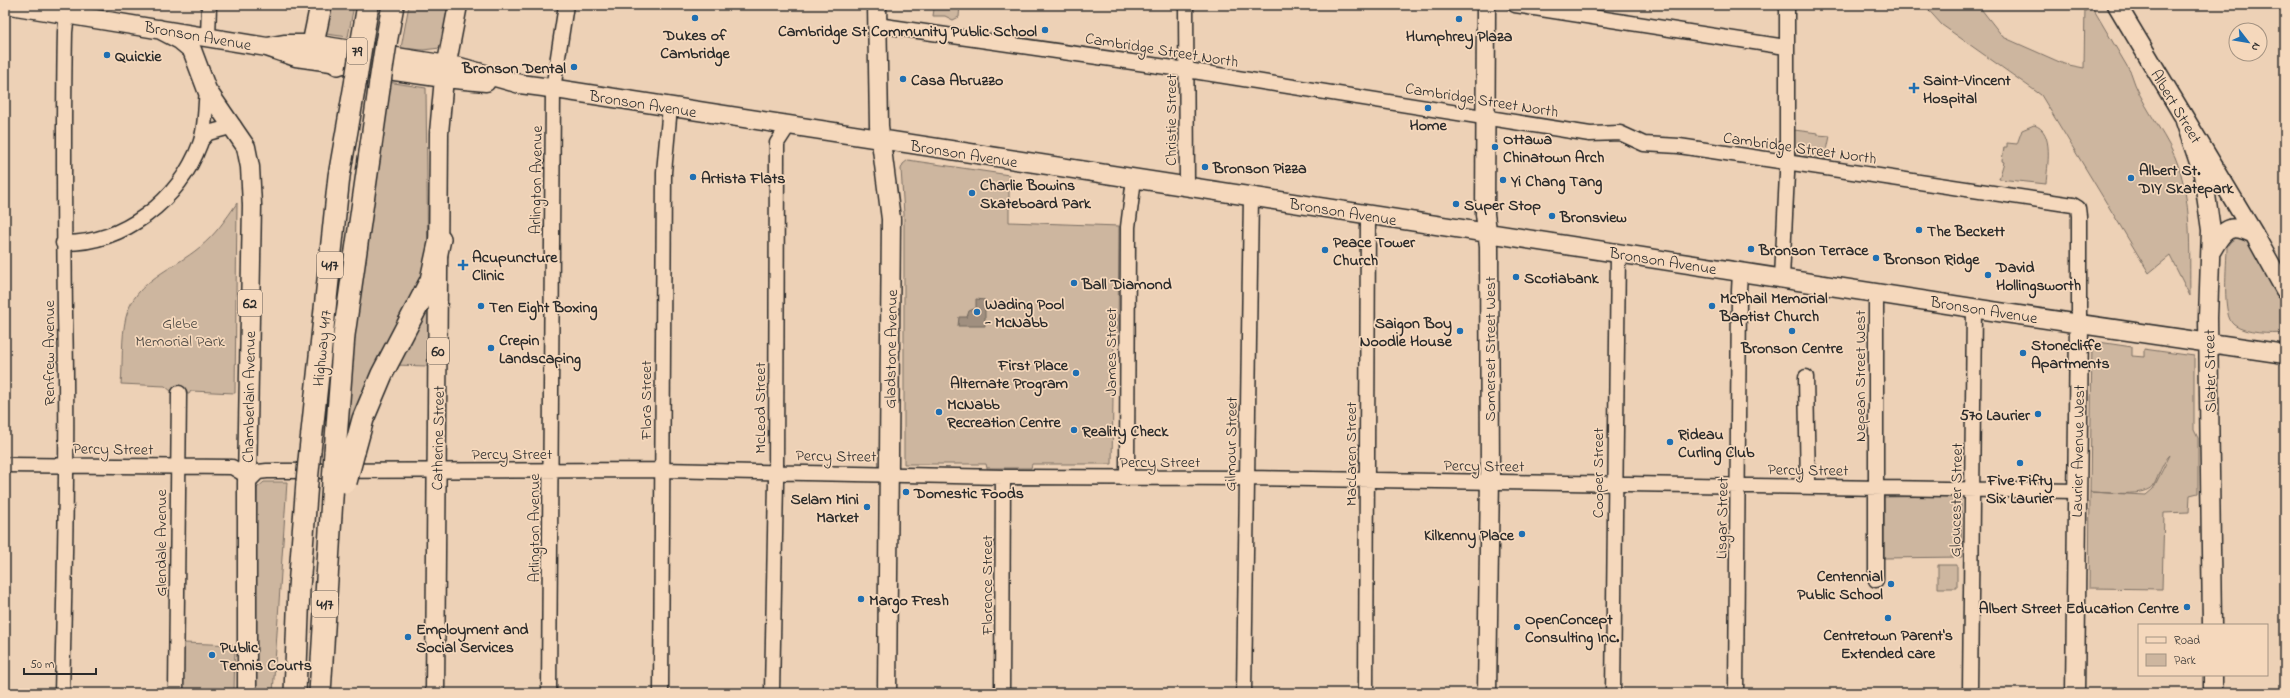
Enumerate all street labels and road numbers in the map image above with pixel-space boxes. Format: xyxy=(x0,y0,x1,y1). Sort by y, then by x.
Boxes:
street label: Bronson Avenue xyxy=(141,16,254,58)
street label: Cambridge Street North xyxy=(1083,27,1240,75)
road number: 79 xyxy=(347,38,367,64)
street label: Albert Street xyxy=(2144,65,2207,149)
street label: Christie Street xyxy=(1160,73,1184,166)
street label: Cambridge Street North xyxy=(1403,77,1560,125)
street label: Bronson Avenue xyxy=(586,85,699,125)
street label: Arlington Avenue xyxy=(524,125,550,235)
street label: Cambridge Street North xyxy=(1721,126,1878,172)
street label: Bronson Avenue xyxy=(907,135,1020,175)
street label: Bronson Avenue xyxy=(1286,193,1399,233)
street label: Bronson Avenue xyxy=(1606,242,1719,282)
road number: 417 xyxy=(317,252,343,278)
street label: Somerset Street West xyxy=(1479,276,1503,422)
street label: Gladstone Avenue xyxy=(879,288,905,409)
road number: 62 xyxy=(238,290,262,316)
street label: Bronson Avenue xyxy=(1927,291,2040,331)
street label: Renfrew Avenue xyxy=(38,300,62,406)
street label: James Street xyxy=(1100,307,1124,396)
street label: Highway 417 xyxy=(307,308,339,388)
street label: Nepean Street West xyxy=(1849,309,1873,442)
street label: Slater Street xyxy=(2198,328,2224,413)
street label: Chamberlain Avenue xyxy=(237,330,263,463)
road number: 60 xyxy=(427,338,449,364)
street label: Flora Street xyxy=(635,360,659,441)
street label: McLeod Street xyxy=(749,362,773,454)
street label: Laurier Avenue West xyxy=(2066,384,2092,518)
street label: Catherine Street xyxy=(426,385,452,491)
street label: Gilmour Street xyxy=(1219,396,1245,492)
street label: MacLaren Street xyxy=(1340,401,1364,506)
street label: Cooper Street xyxy=(1587,427,1611,518)
street label: Percy Street xyxy=(72,437,154,463)
street label: Gloucester Street xyxy=(1944,442,1970,557)
street label: Percy Street xyxy=(472,443,553,467)
street label: Percy Street xyxy=(795,444,877,470)
street label: Percy Street xyxy=(1120,451,1201,475)
street label: Percy Street xyxy=(1443,454,1525,480)
street label: Percy Street xyxy=(1767,458,1849,484)
street label: Arlington Avenue xyxy=(523,473,547,582)
street label: Lisgar Street xyxy=(1710,476,1736,559)
street label: Glendale Avenue xyxy=(150,489,174,597)
street label: Florence Street xyxy=(976,534,1000,636)
road number: 417 xyxy=(312,591,338,617)

